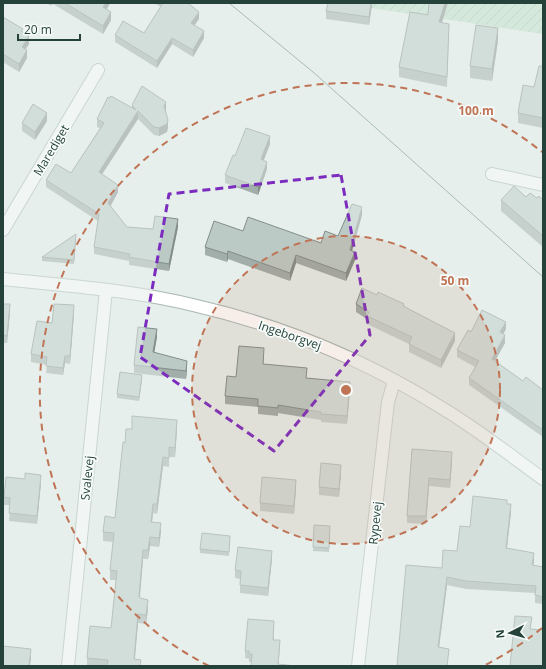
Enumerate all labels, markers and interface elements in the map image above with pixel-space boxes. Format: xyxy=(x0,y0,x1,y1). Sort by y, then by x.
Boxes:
scale bar xyxy=(18,16,80,42)
text: 20 m xyxy=(24,21,52,38)
text: 100 m xyxy=(458,102,494,119)
street label: Marediget xyxy=(29,121,73,179)
text: 50 m xyxy=(441,272,469,289)
street label: Ingeborgvej xyxy=(256,316,324,354)
centre of rings xyxy=(339,383,353,397)
street label: Svalevej xyxy=(76,455,98,501)
street label: Rypevej xyxy=(364,501,386,545)
north arrow xyxy=(490,613,530,653)
text: N xyxy=(492,629,507,639)

